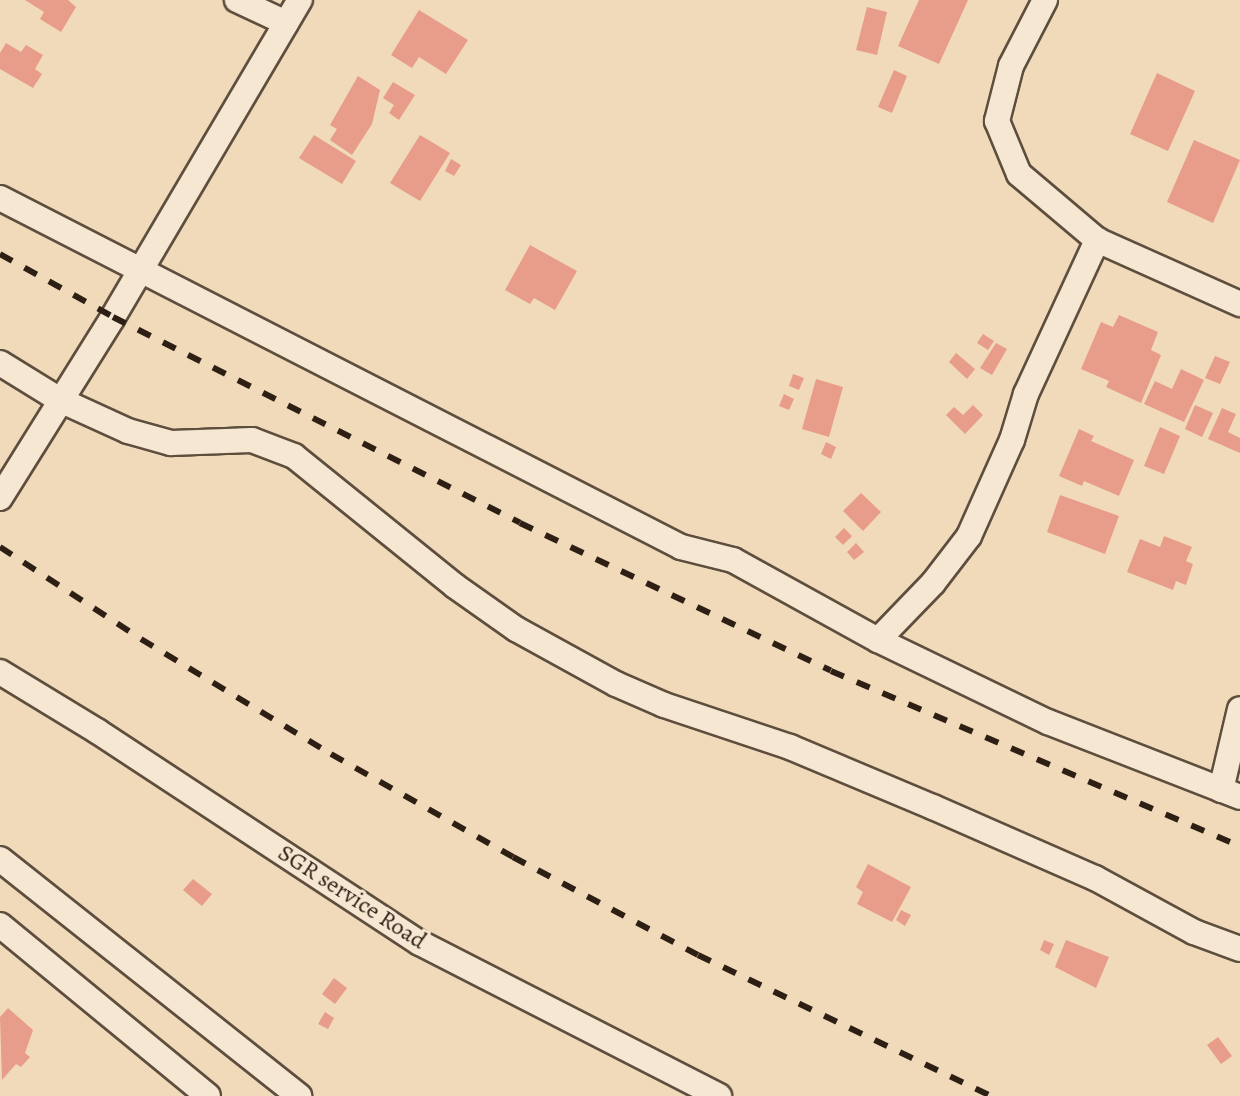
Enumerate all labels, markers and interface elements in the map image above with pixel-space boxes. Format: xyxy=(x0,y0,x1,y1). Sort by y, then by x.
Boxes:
street label: SGR service Road xyxy=(273,838,431,956)

